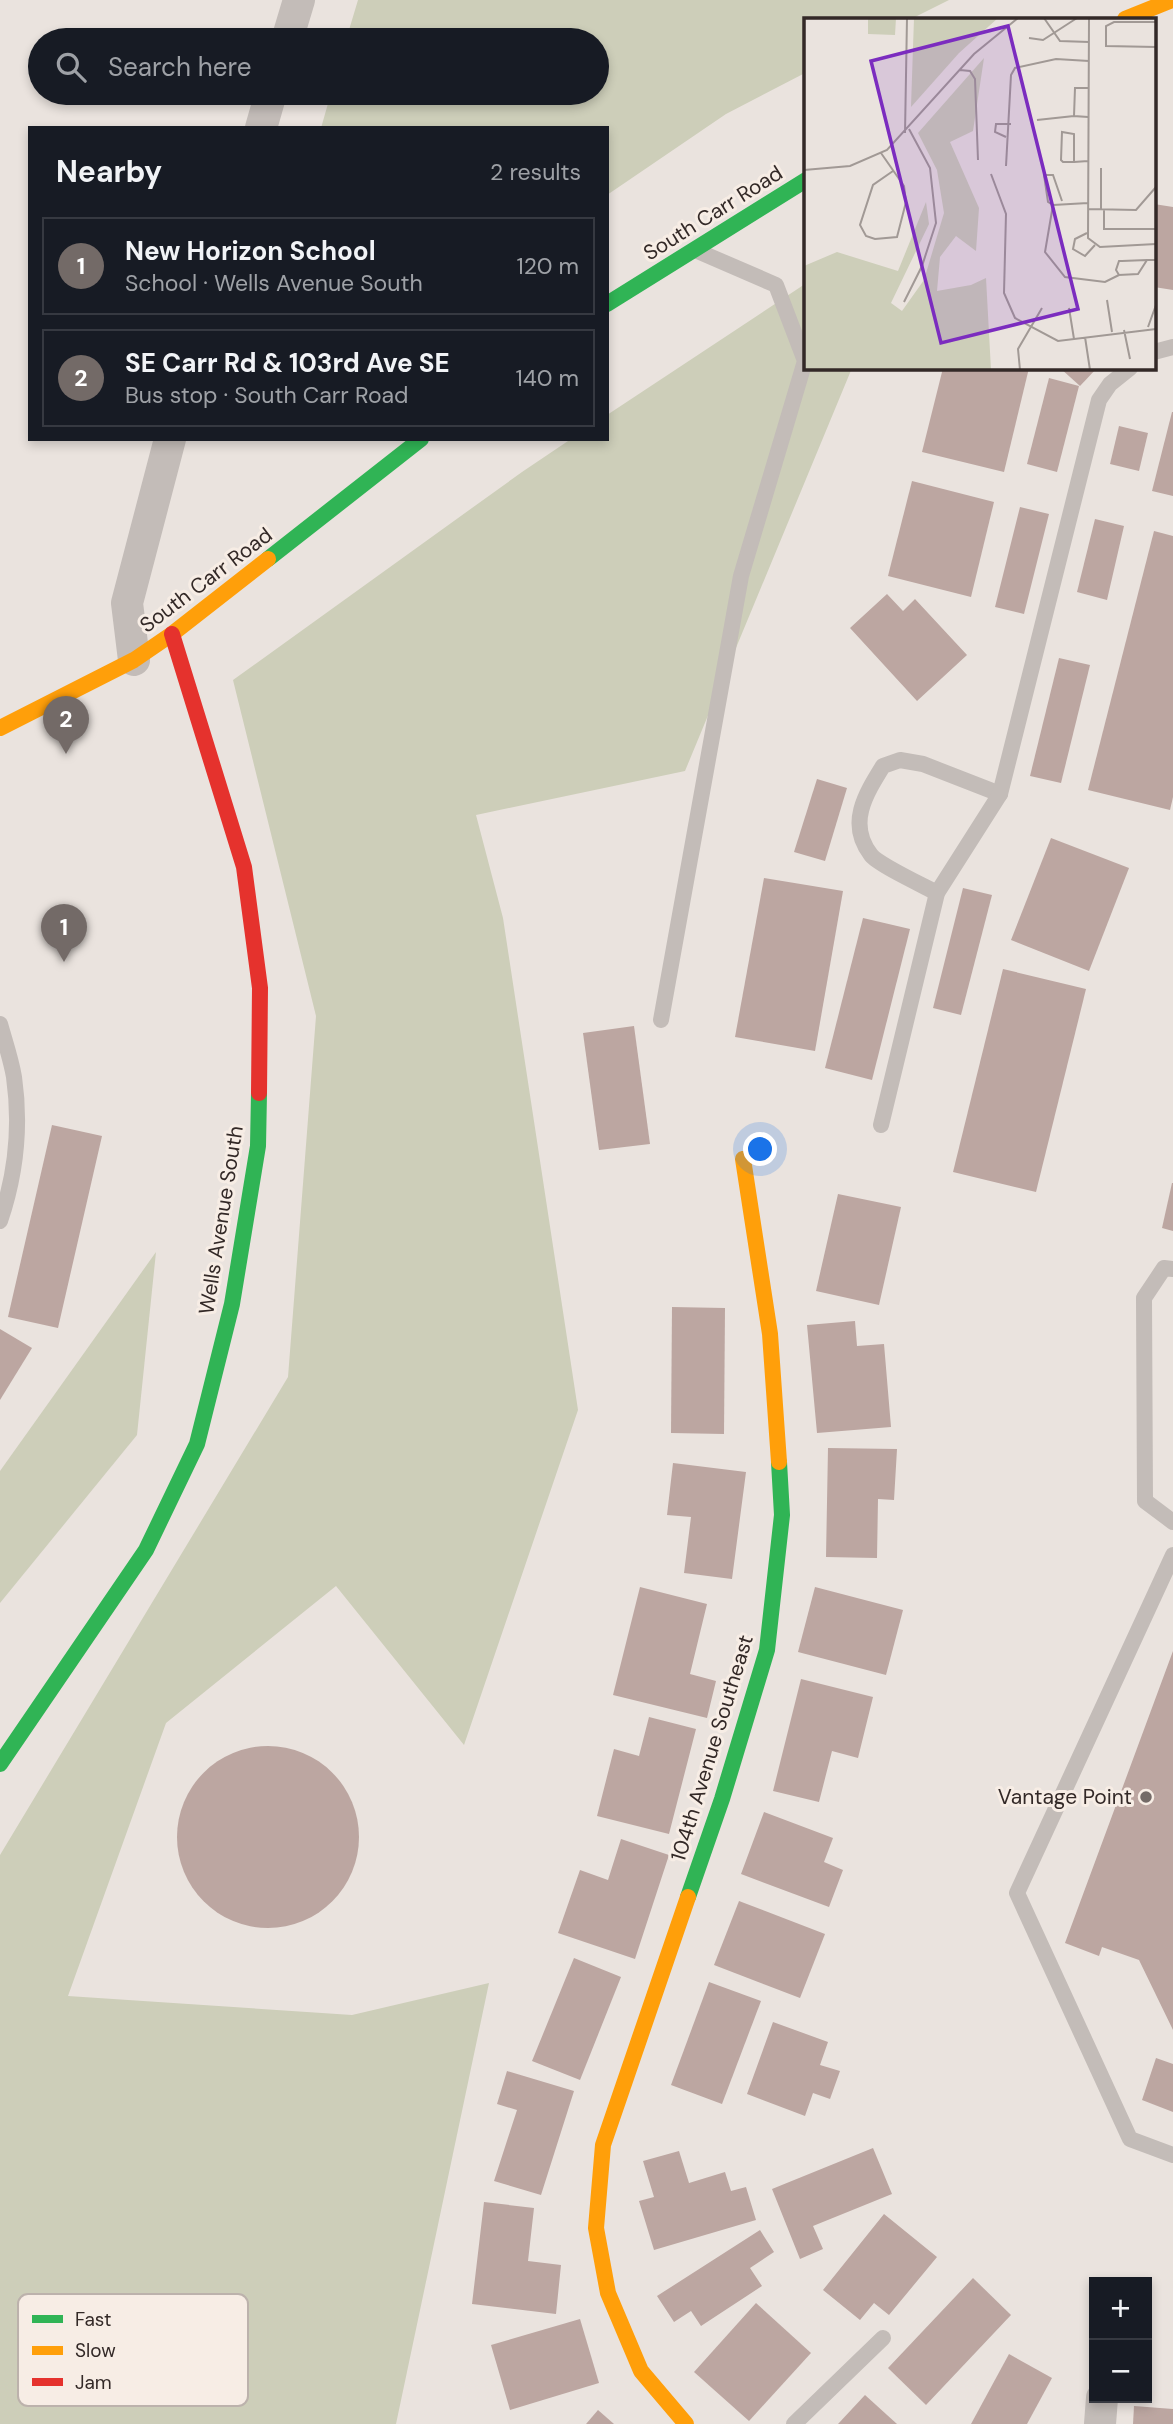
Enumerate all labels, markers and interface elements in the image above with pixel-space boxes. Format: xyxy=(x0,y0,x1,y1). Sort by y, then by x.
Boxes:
inset map xyxy=(804,18,1156,369)
search box xyxy=(28,28,609,105)
icon: search xyxy=(52,48,90,86)
text: Search here xyxy=(108,50,251,84)
text: Nearby xyxy=(56,152,162,191)
text: 2 results xyxy=(490,157,581,187)
street label: South Carr Road xyxy=(638,159,788,267)
text: New Horizon School xyxy=(125,234,376,268)
text: 1 xyxy=(77,251,85,281)
text: 120 m xyxy=(516,251,579,281)
text: School · Wells Avenue South xyxy=(125,268,423,298)
text: SE Carr Rd & 103rd Ave SE xyxy=(125,346,450,380)
text: 2 xyxy=(74,363,88,393)
text: 140 m xyxy=(516,363,579,393)
text: Bus stop · South Carr Road xyxy=(125,380,408,410)
street label: South Carr Road xyxy=(134,521,278,639)
pin: 2 xyxy=(43,696,89,754)
pin: 1 xyxy=(41,904,87,962)
street label: Wells Avenue South xyxy=(192,1124,250,1316)
your location xyxy=(743,1132,777,1166)
street label: 104th Avenue Southeast xyxy=(664,1631,760,1865)
place label: Vantage Point xyxy=(998,1783,1132,1811)
marker: Vantage Point xyxy=(1138,1789,1154,1805)
map controls xyxy=(1089,2277,1152,2403)
button: + xyxy=(1089,2277,1152,2340)
legend xyxy=(18,2294,248,2406)
text: Fast xyxy=(75,2307,111,2332)
text: Slow xyxy=(75,2338,116,2363)
button: − xyxy=(1089,2340,1152,2403)
text: Jam xyxy=(75,2370,112,2395)

